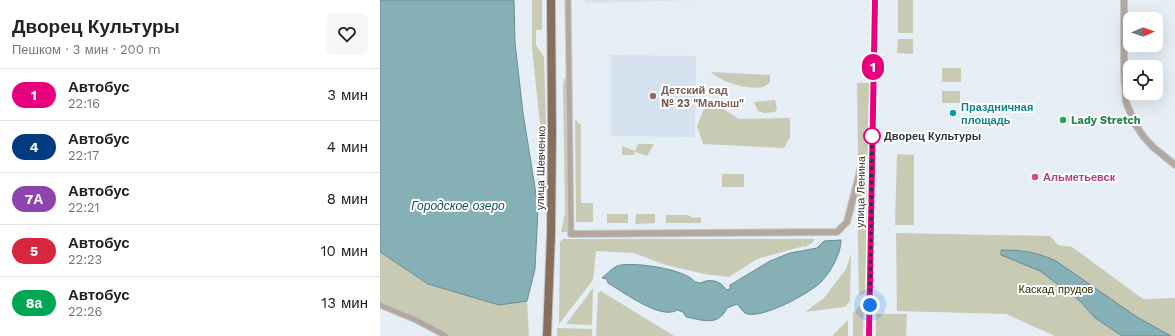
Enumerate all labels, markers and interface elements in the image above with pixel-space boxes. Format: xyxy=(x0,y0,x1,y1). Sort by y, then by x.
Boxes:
north arrow xyxy=(1123,12,1163,52)
map controls xyxy=(1123,12,1163,100)
button: heart xyxy=(326,13,368,55)
text: Дворец Культуры xyxy=(12,15,180,38)
text: Пешком · 3 мин · 200 m xyxy=(12,42,161,57)
line badge: 1 xyxy=(860,54,886,80)
text: 1 xyxy=(870,59,876,75)
button: locate xyxy=(1123,60,1163,100)
text: Автобус xyxy=(68,78,130,96)
place label: Детский сад № 23 "Малыш" xyxy=(661,84,744,110)
text: 3 мин xyxy=(327,86,368,104)
text: 1 xyxy=(31,87,37,103)
marker: Детский сад № 23 "Малыш" xyxy=(648,91,658,101)
text: 22:16 xyxy=(68,96,100,111)
place label: Праздничная площадь xyxy=(961,101,1033,127)
marker: Праздничная площадь xyxy=(948,108,958,118)
place label: Lady Stretch xyxy=(1071,114,1141,127)
marker: Lady Stretch xyxy=(1058,115,1068,125)
street label: улица Шевченко xyxy=(534,126,548,210)
marker: Дворец Культуры xyxy=(863,127,881,145)
text: Автобус xyxy=(68,130,130,148)
place label: Дворец Культуры xyxy=(884,130,981,143)
text: 4 мин xyxy=(327,138,368,156)
text: 4 xyxy=(29,139,39,155)
text: 22:17 xyxy=(68,148,99,163)
street label: улица Ленина xyxy=(854,155,868,228)
place label: Альметьевск xyxy=(1043,171,1116,184)
marker: Альметьевск xyxy=(1030,172,1040,182)
text: Автобус xyxy=(68,182,130,200)
text: 8 мин xyxy=(327,190,368,208)
text: 7А xyxy=(25,191,43,207)
water label: Городское озеро xyxy=(411,199,505,213)
text: 22:21 xyxy=(68,200,100,215)
text: Автобус xyxy=(68,234,130,252)
text: 10 мин xyxy=(321,242,368,260)
text: 5 xyxy=(30,243,38,259)
text: 22:23 xyxy=(68,252,102,267)
park label: Каскад прудов xyxy=(1019,283,1094,296)
text: Автобус xyxy=(68,286,130,304)
text: 13 мин xyxy=(321,294,368,312)
text: 8а xyxy=(26,295,42,311)
your location xyxy=(860,295,880,315)
text: 22:26 xyxy=(68,304,103,319)

